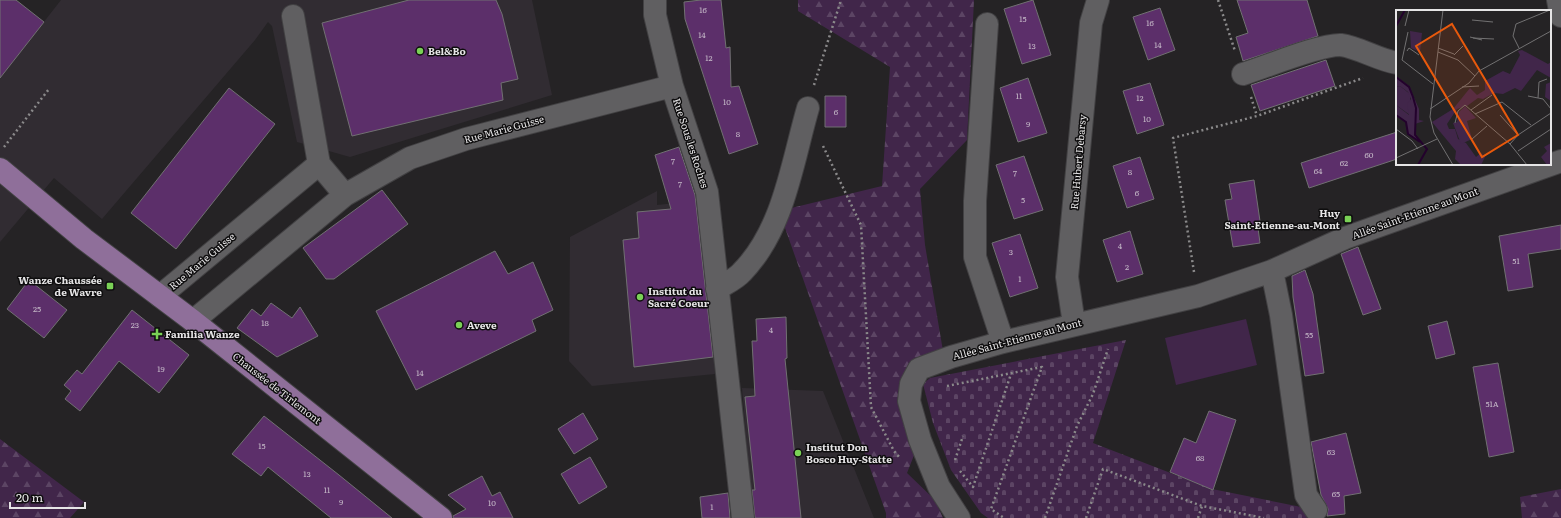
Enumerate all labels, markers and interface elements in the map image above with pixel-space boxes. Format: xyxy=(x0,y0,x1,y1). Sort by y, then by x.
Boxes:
house number: 16 xyxy=(699,4,707,15)
inset map xyxy=(1396,10,1551,165)
house number: 15 xyxy=(1019,13,1027,24)
house number: 16 xyxy=(1146,17,1154,28)
house number: 14 xyxy=(698,29,706,40)
house number: 14 xyxy=(1154,39,1162,50)
house number: 13 xyxy=(1028,40,1036,51)
place label: Bel&Bo xyxy=(428,43,466,58)
marker: Bel&Bo xyxy=(415,46,425,56)
house number: 12 xyxy=(705,52,713,63)
house number: 11 xyxy=(1016,90,1023,101)
house number: 12 xyxy=(1136,92,1144,103)
street label: Rue Sous les Roches xyxy=(670,96,713,190)
house number: 10 xyxy=(723,96,731,107)
house number: 6 xyxy=(834,106,839,117)
street label: Rue Marie Guisse xyxy=(462,111,545,146)
house number: 10 xyxy=(1143,113,1151,124)
street label: Rue Hubert Debarsy xyxy=(1066,114,1089,210)
house number: 9 xyxy=(1026,118,1030,129)
house number: 8 xyxy=(736,128,741,139)
house number: 60 xyxy=(1365,149,1374,160)
house number: 7 xyxy=(671,155,675,166)
house number: 62 xyxy=(1340,157,1348,168)
house number: 64 xyxy=(1314,165,1323,176)
house number: 8 xyxy=(1128,166,1133,177)
house number: 7 xyxy=(1013,167,1017,178)
house number: 7 xyxy=(678,178,682,189)
street label: Allée Saint-Etienne au Mont xyxy=(1350,183,1480,242)
house number: 6 xyxy=(1135,187,1140,198)
house number: 5 xyxy=(1021,194,1025,205)
place label: Huy Saint-Etienne-au-Mont xyxy=(1224,205,1341,232)
marker: Huy Saint-Etienne-au-Mont xyxy=(1343,214,1353,224)
street label: Rue Marie Guisse xyxy=(165,228,238,293)
house number: 4 xyxy=(1118,240,1123,251)
house number: 3 xyxy=(1009,246,1013,257)
house number: 51 xyxy=(1512,255,1520,266)
house number: 2 xyxy=(1125,261,1129,272)
place label: Wanze Chaussée de Wavre xyxy=(18,272,102,299)
house number: 1 xyxy=(1018,273,1022,284)
marker: Wanze Chaussée de Wavre xyxy=(105,281,115,291)
place label: Institut du Sacré Coeur xyxy=(648,283,710,310)
marker: Institut du Sacré Coeur xyxy=(635,292,645,302)
house number: 25 xyxy=(33,303,41,314)
street label: Allée Saint-Etienne au Mont xyxy=(951,314,1083,363)
house number: 18 xyxy=(261,317,269,328)
place label: Aveve xyxy=(467,317,497,332)
house number: 23 xyxy=(131,319,139,330)
marker: Aveve xyxy=(454,320,464,330)
house number: 4 xyxy=(769,324,774,335)
place label: Familia Wanze xyxy=(165,326,240,341)
marker: Familia Wanze xyxy=(152,329,162,339)
house number: 55 xyxy=(1305,329,1313,340)
street label: Chaussée de Tirlemont xyxy=(230,348,325,427)
house number: 19 xyxy=(157,363,165,374)
house number: 14 xyxy=(416,367,424,378)
house number: 51A xyxy=(1485,398,1499,409)
place label: Institut Don Bosco Huy-Statte xyxy=(806,439,892,466)
house number: 15 xyxy=(258,440,266,451)
house number: 63 xyxy=(1327,446,1335,457)
marker: Institut Don Bosco Huy-Statte xyxy=(793,448,803,458)
house number: 68 xyxy=(1196,452,1205,463)
house number: 13 xyxy=(303,468,311,479)
scale bar xyxy=(10,484,85,510)
house number: 11 xyxy=(324,484,331,495)
text: 20 m xyxy=(16,488,43,506)
house number: 65 xyxy=(1332,488,1340,499)
house number: 9 xyxy=(339,496,343,507)
house number: 10 xyxy=(488,497,496,508)
house number: 1 xyxy=(710,501,714,512)

